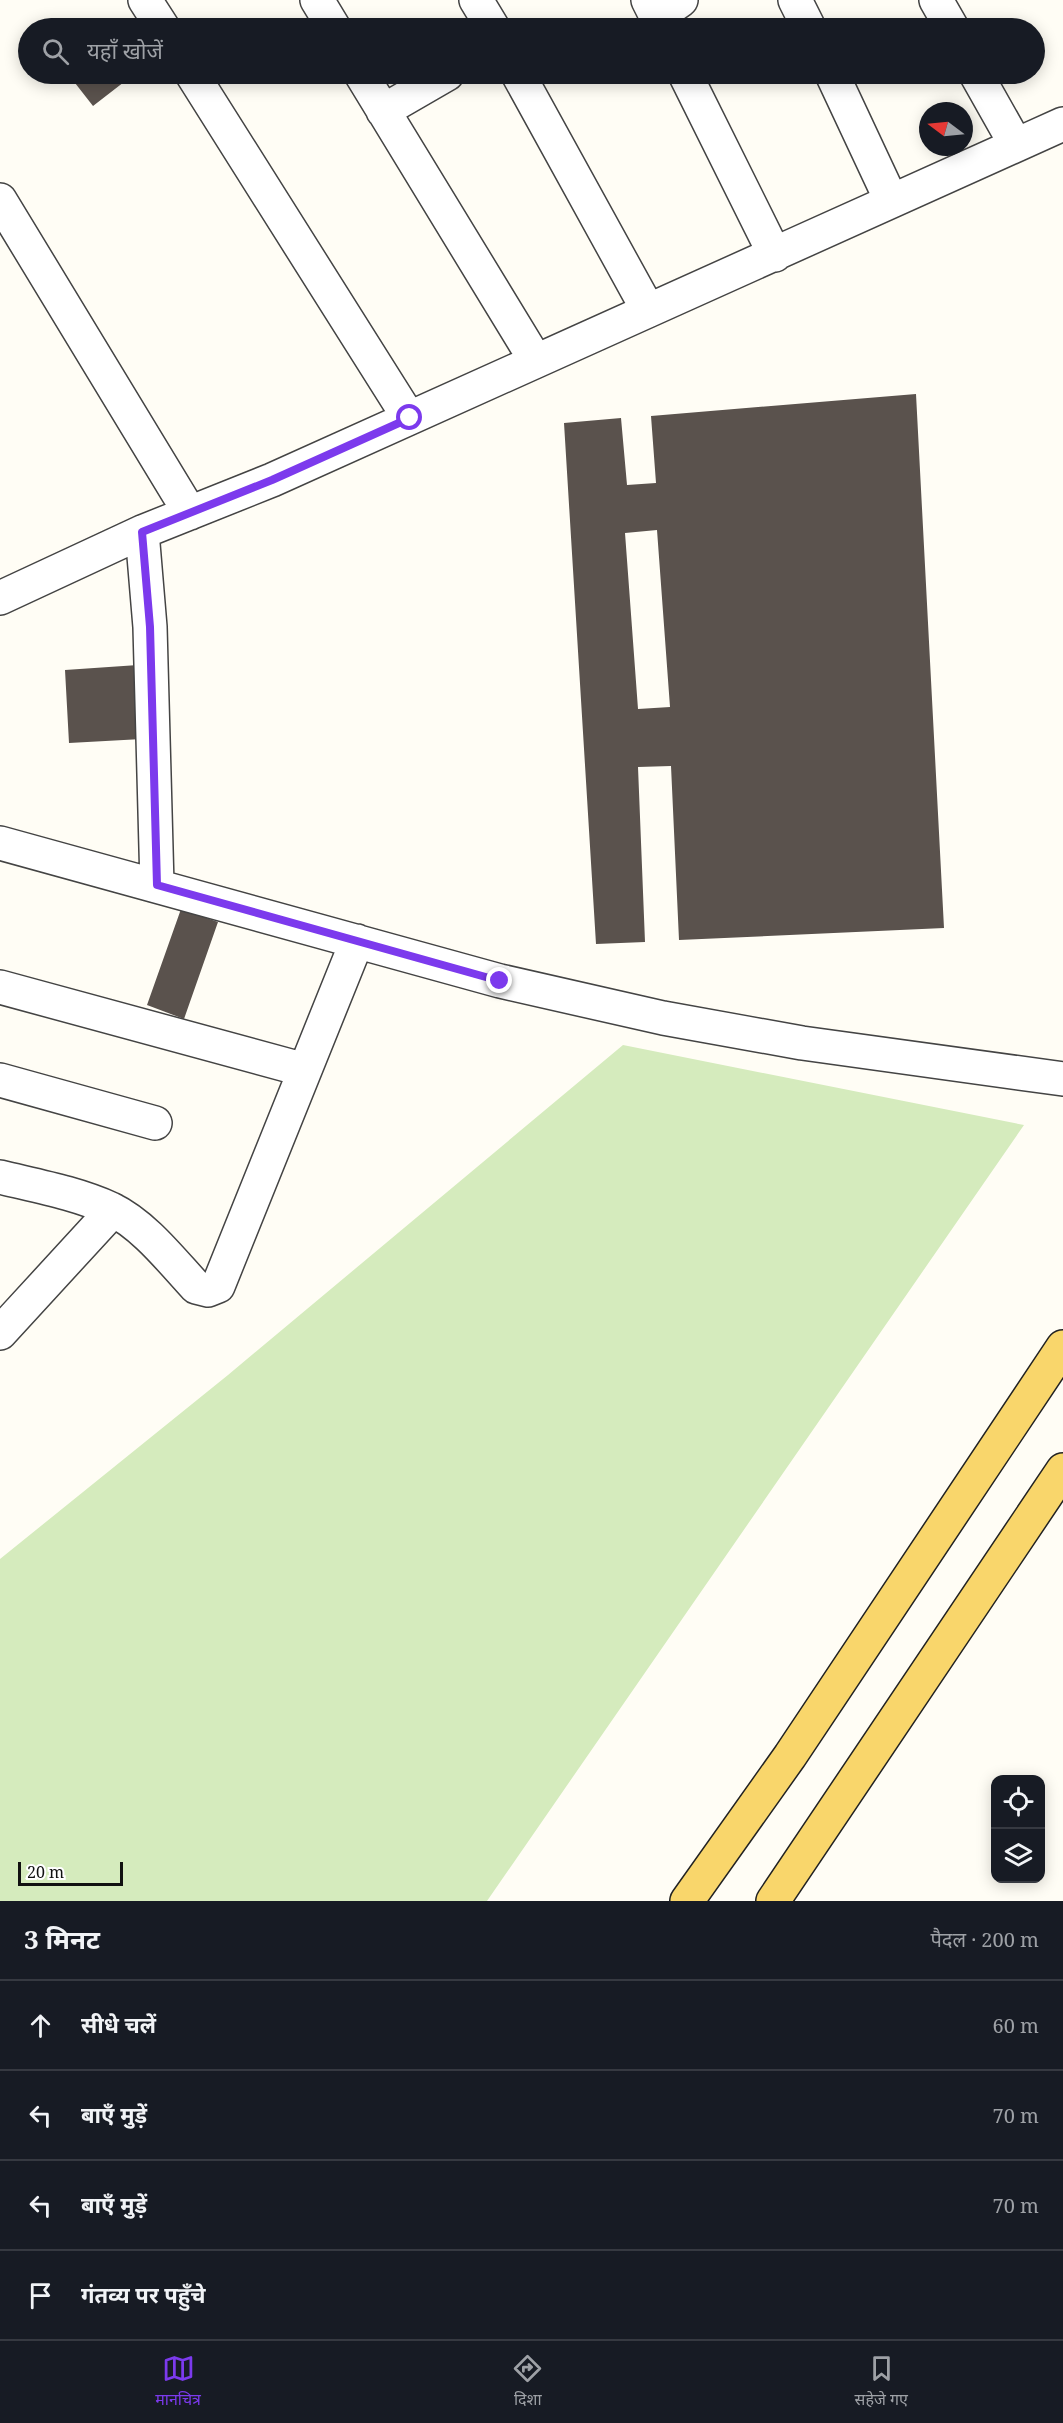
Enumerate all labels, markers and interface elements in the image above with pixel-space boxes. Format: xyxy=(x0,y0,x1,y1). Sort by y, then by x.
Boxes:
search box xyxy=(18,18,1045,84)
icon: search xyxy=(39,35,72,68)
text: यहाँ खोजें xyxy=(87,35,163,65)
north arrow xyxy=(919,102,973,156)
route start xyxy=(396,404,422,430)
route end xyxy=(486,967,512,993)
map controls xyxy=(991,1775,1045,1883)
button: locate xyxy=(991,1775,1045,1829)
button: layers xyxy=(991,1829,1045,1883)
scale bar xyxy=(18,1859,123,1886)
text: 20 m xyxy=(27,1861,64,1883)
text: 3 मिनट xyxy=(24,1921,100,1957)
text: पैदल · 200 m xyxy=(930,1926,1039,1953)
icon: ahead xyxy=(24,2009,57,2042)
text: सीधे चलें xyxy=(81,2009,156,2039)
text: 60 m xyxy=(993,2012,1039,2039)
icon: left xyxy=(24,2099,57,2132)
text: बाएँ मुड़ें xyxy=(81,2099,147,2129)
text: 70 m xyxy=(993,2102,1039,2129)
icon: left xyxy=(24,2189,57,2222)
text: बाएँ मुड़ें xyxy=(81,2189,147,2219)
text: 70 m xyxy=(993,2192,1039,2219)
icon: arrive xyxy=(24,2279,57,2312)
text: गंतव्य पर पहुँचे xyxy=(81,2279,206,2309)
tab: मानचित्र xyxy=(155,2352,201,2412)
tab: दिशा xyxy=(511,2352,544,2412)
tab: सहेजे गए xyxy=(855,2352,908,2412)

